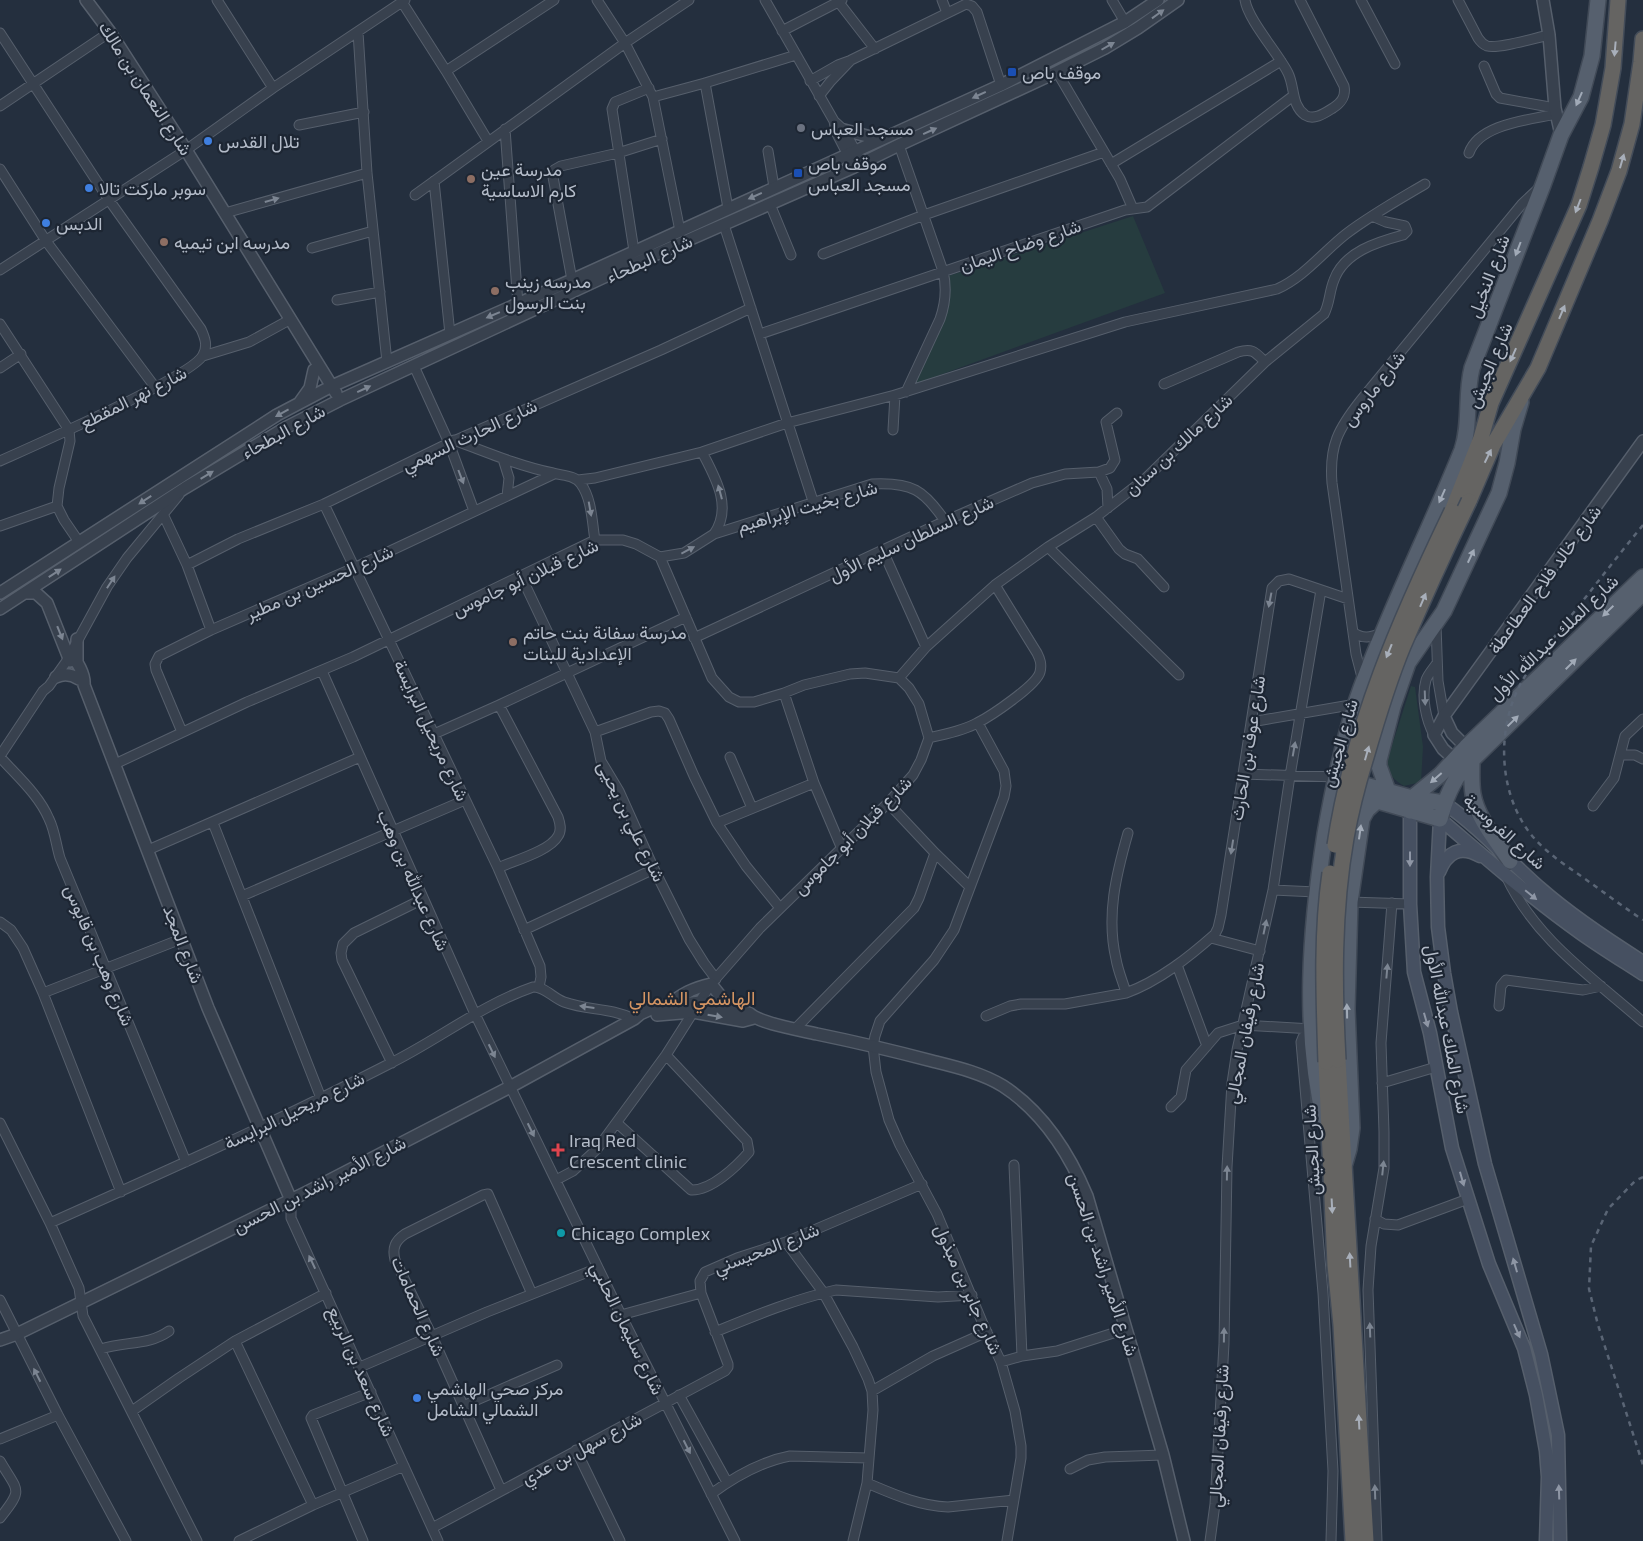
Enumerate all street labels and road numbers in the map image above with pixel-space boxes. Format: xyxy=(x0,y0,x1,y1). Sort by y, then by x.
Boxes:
street label: شارع النعمان بن مالك xyxy=(93,17,198,160)
street label: شارع وضاح اليمان xyxy=(956,214,1084,278)
street label: شارع البطحاء xyxy=(602,229,696,289)
street label: شارع النخيل xyxy=(1462,231,1516,321)
street label: شارع الجيش xyxy=(1461,319,1519,412)
street label: شارع ماروس xyxy=(1337,346,1411,431)
street label: شارع نهر المقطع xyxy=(76,361,191,435)
street label: شارع مالك بن سنان xyxy=(1119,388,1238,501)
street label: شارع الحارث السهمي xyxy=(398,394,542,481)
street label: شارع البطحاء xyxy=(237,399,330,465)
street label: شارع بخيت الإبراهيم xyxy=(734,475,880,538)
street label: شارع السلطان سليم الأول xyxy=(825,490,998,588)
street label: شارع خالد فلاح العطاعطة xyxy=(1483,500,1607,659)
street label: شارع قبلان أبو جاموس xyxy=(448,533,602,622)
street label: شارع الحسين بن مطير xyxy=(241,540,397,627)
street label: شارع الملك عبدالله الأول xyxy=(1484,569,1624,706)
street label: شارع مريحيل البرايسة xyxy=(388,656,474,805)
street label: شارع عوف بن الحارث xyxy=(1225,674,1271,822)
street label: شارع الجيش xyxy=(1316,696,1364,790)
street label: شارع علي بن يحيى xyxy=(589,757,671,887)
street label: شارع قبلان أبو جاموس xyxy=(788,771,917,900)
street label: شارع الفروسية xyxy=(1458,788,1551,875)
street label: شارع عبدالله بن وهب xyxy=(371,806,455,955)
street label: شارع وهب بن قابوس xyxy=(58,881,140,1030)
street label: شارع المجد xyxy=(157,902,209,987)
street label: شارع الملك عبدالله الأول xyxy=(1419,943,1475,1116)
street label: شارع رفيفان المجالي xyxy=(1220,961,1273,1106)
street label: شارع مريحيل البرايسة xyxy=(220,1066,369,1155)
street label: شارع الجيش xyxy=(1298,1104,1326,1196)
street label: شارع الأمير راشد بن الحسن xyxy=(229,1131,410,1239)
street label: شارع الأمير راشد بن الحسن xyxy=(1062,1170,1144,1359)
street label: شارع المحيسني xyxy=(710,1218,824,1283)
street label: شارع جابر بن مبذول xyxy=(929,1220,1008,1358)
street label: شارع الحمامات xyxy=(385,1253,451,1360)
street label: شارع سليمان الحلبي xyxy=(582,1258,670,1400)
street label: شارع سعد بن الربيع xyxy=(322,1303,401,1440)
street label: شارع رفيفان المجالي xyxy=(1203,1364,1238,1508)
street label: شارع سهل بن عدي xyxy=(517,1407,647,1493)

